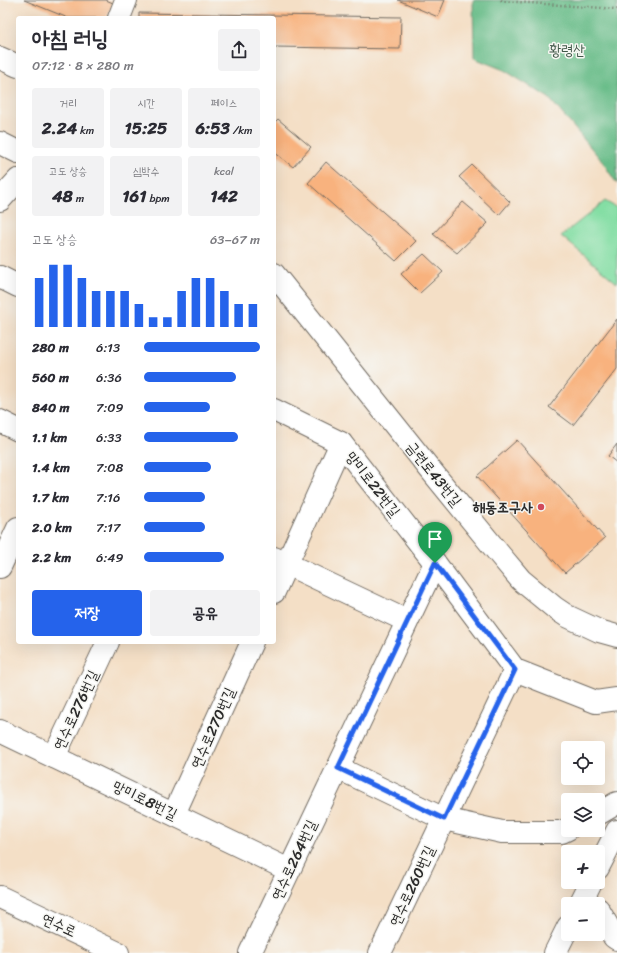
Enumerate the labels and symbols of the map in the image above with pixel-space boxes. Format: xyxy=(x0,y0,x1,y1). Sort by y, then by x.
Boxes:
park label: 황령산 xyxy=(549,37,585,63)
street label: 금련로43번길 xyxy=(399,436,469,512)
street label: 망미로22번길 xyxy=(339,445,407,523)
place label: 해동조구사 xyxy=(473,494,533,520)
marker: 해동조구사 xyxy=(536,502,546,512)
pin xyxy=(418,522,452,563)
street label: 연수로276번길 xyxy=(46,665,106,755)
street label: 연수로270번길 xyxy=(183,683,243,773)
street label: 망미로8번길 xyxy=(108,773,182,827)
street label: 연수로264번길 xyxy=(264,815,324,905)
street label: 연수로260번길 xyxy=(382,841,442,931)
street label: 연수로 xyxy=(37,906,81,944)

